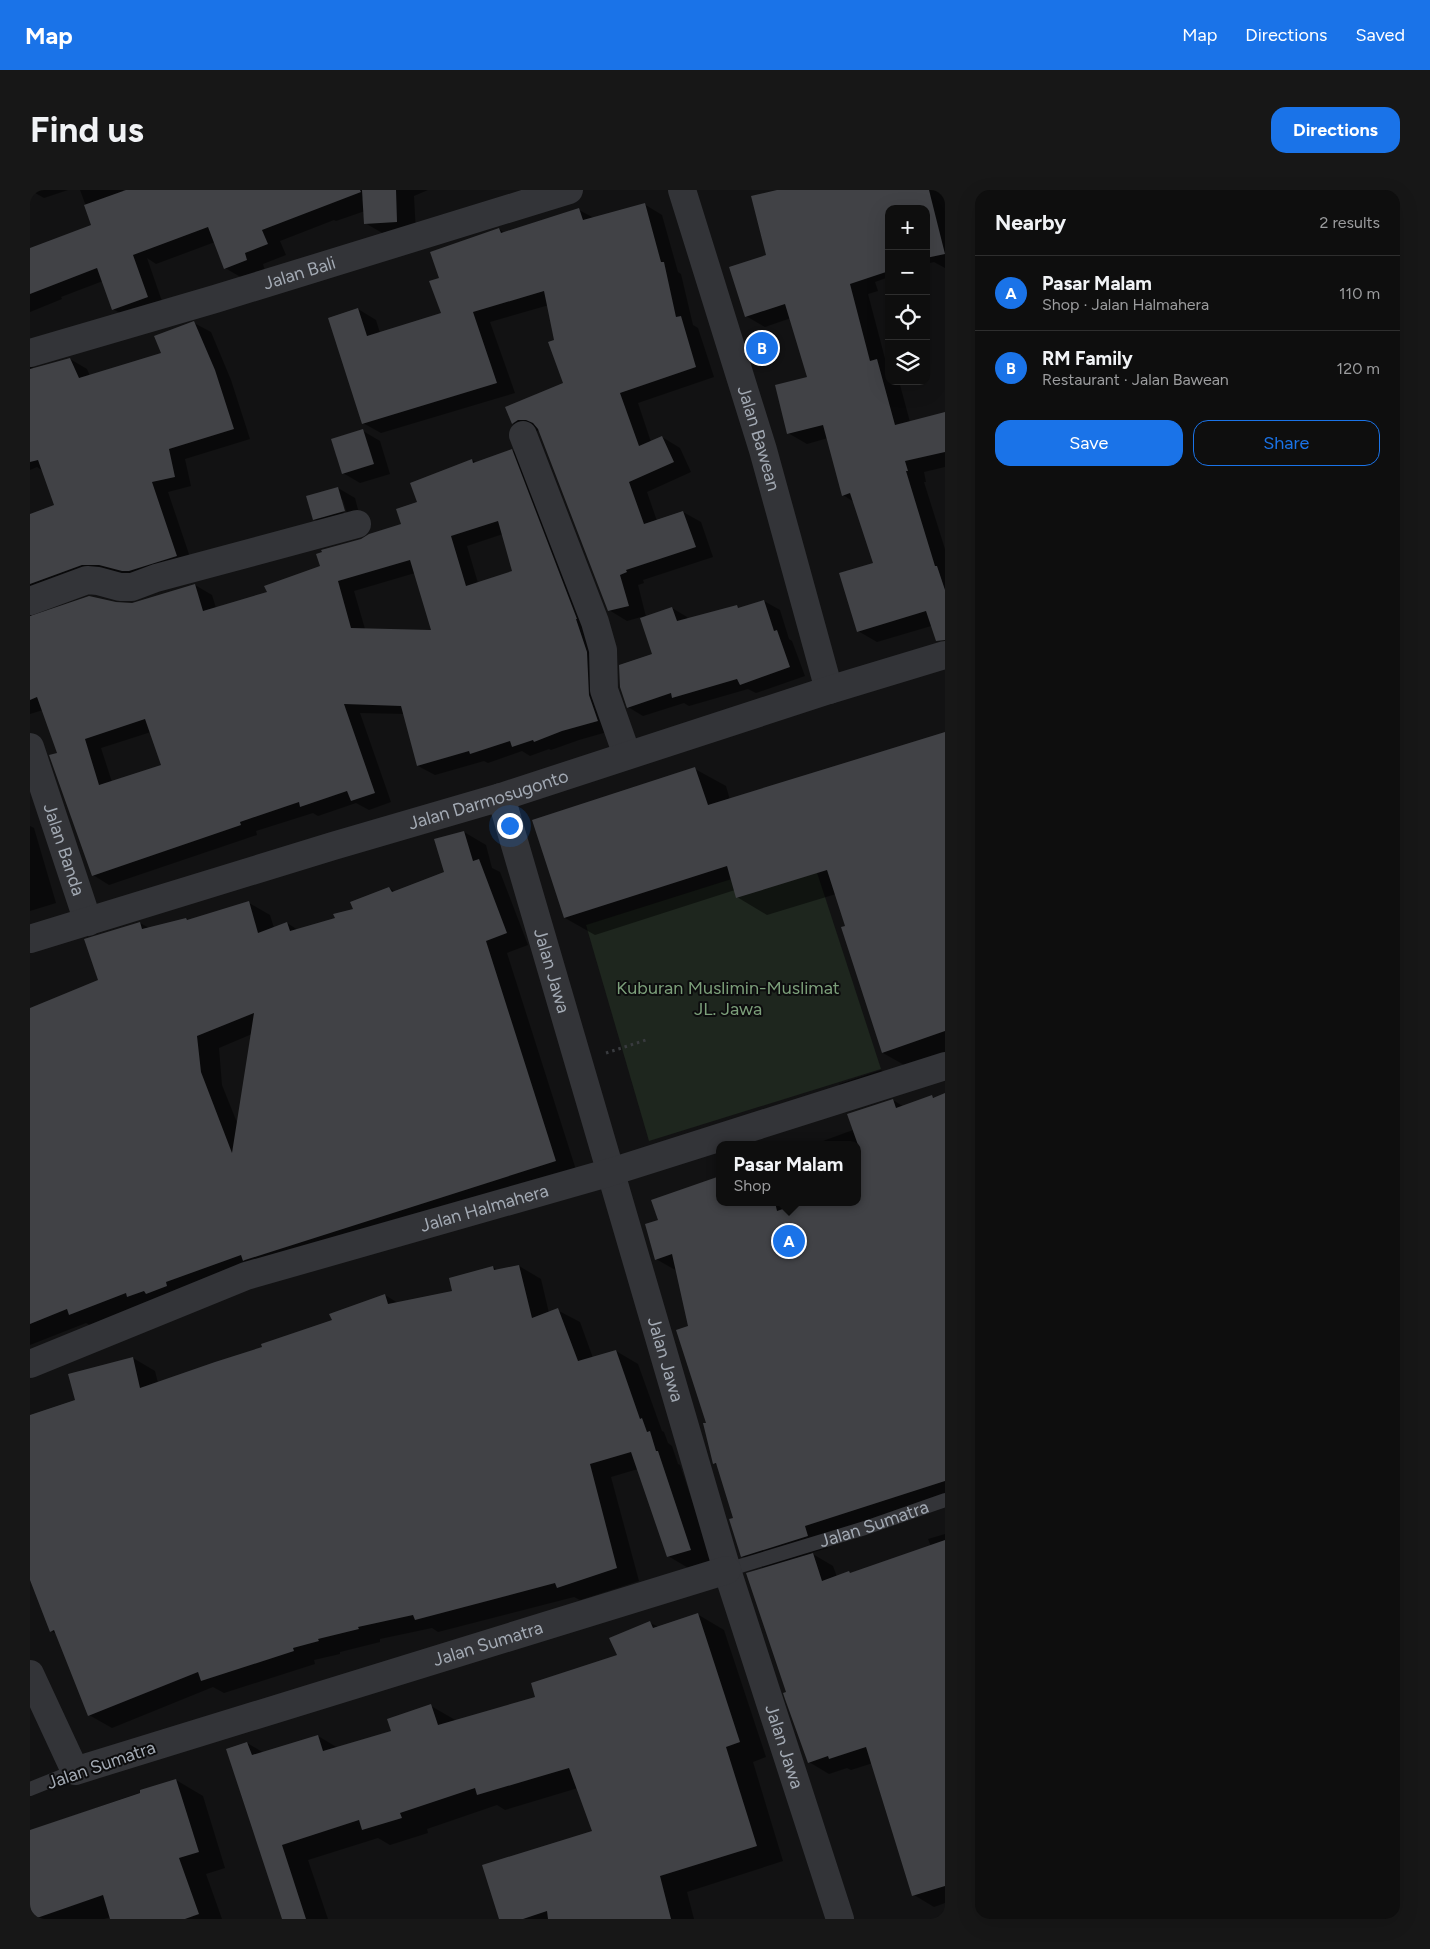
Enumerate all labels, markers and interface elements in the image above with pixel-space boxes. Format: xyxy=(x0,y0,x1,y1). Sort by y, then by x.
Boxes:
text: Map xyxy=(25,21,73,50)
text: Map xyxy=(1182,24,1217,46)
text: Directions xyxy=(1245,24,1327,46)
text: Saved xyxy=(1355,24,1405,46)
button: Directions xyxy=(1271,107,1400,153)
text: Find us xyxy=(30,109,144,151)
map controls xyxy=(885,205,930,385)
button: + xyxy=(885,205,930,250)
text: Nearby xyxy=(995,210,1066,235)
text: 2 results xyxy=(1320,213,1380,232)
button: − xyxy=(885,250,930,295)
street label: Jalan Bali xyxy=(261,252,338,294)
text: Pasar Malam xyxy=(1042,272,1152,295)
text: A xyxy=(1005,284,1017,303)
text: 110 m xyxy=(1339,284,1380,303)
button: locate xyxy=(885,295,930,340)
text: Shop · Jalan Halmahera xyxy=(1042,295,1209,314)
pin: B xyxy=(746,329,778,367)
button: layers xyxy=(885,340,930,385)
text: RM Family xyxy=(1042,347,1133,370)
text: B xyxy=(1006,359,1016,378)
text: 120 m xyxy=(1337,359,1380,378)
text: Restaurant · Jalan Bawean xyxy=(1042,370,1229,389)
street label: Jalan Bawean xyxy=(733,383,785,494)
button: Save xyxy=(995,420,1183,466)
button: Share xyxy=(1193,420,1380,466)
street label: Jalan Darmosugonto xyxy=(406,765,571,834)
street label: Jalan Banda xyxy=(38,800,90,899)
your location xyxy=(497,813,523,839)
street label: Jalan Jawa xyxy=(529,926,575,1016)
park label: Kuburan Muslimin-Muslimat JL. Jawa xyxy=(616,977,840,1020)
popup xyxy=(716,1141,861,1206)
text: Pasar Malam xyxy=(734,1153,843,1176)
text: Shop xyxy=(734,1176,771,1195)
street label: Jalan Halmahera xyxy=(418,1179,551,1237)
pin: A xyxy=(773,1222,805,1260)
street label: Jalan Jawa xyxy=(643,1314,688,1405)
street label: Jalan Sumatra xyxy=(817,1496,932,1552)
street label: Jalan Sumatra xyxy=(430,1616,546,1671)
street label: Jalan Jawa xyxy=(760,1702,808,1792)
street label: Jalan Sumatra xyxy=(44,1736,158,1794)

